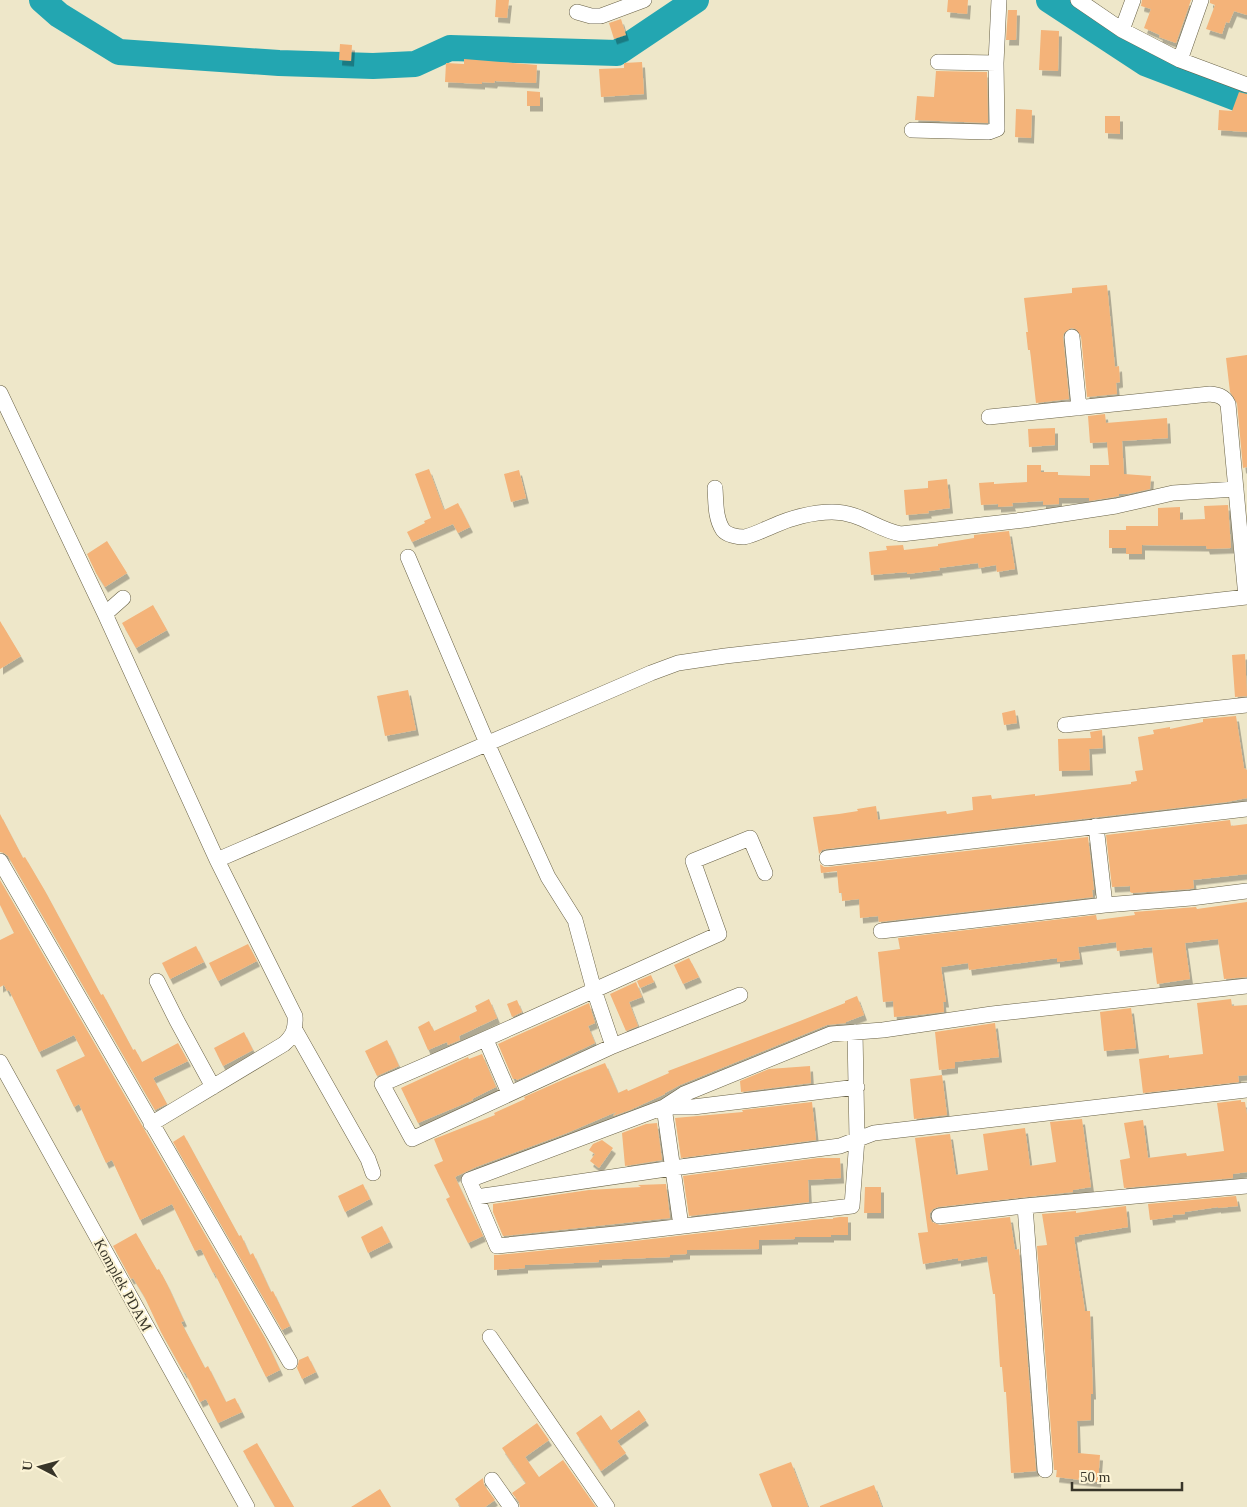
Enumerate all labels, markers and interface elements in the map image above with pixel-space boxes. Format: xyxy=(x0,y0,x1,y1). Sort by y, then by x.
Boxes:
street label: Komplek PDAM xyxy=(91,1236,155,1334)
north arrow xyxy=(15,1442,65,1492)
text: U xyxy=(20,1460,36,1472)
scale bar xyxy=(1072,1460,1182,1492)
text: 50 m xyxy=(1080,1469,1111,1485)

